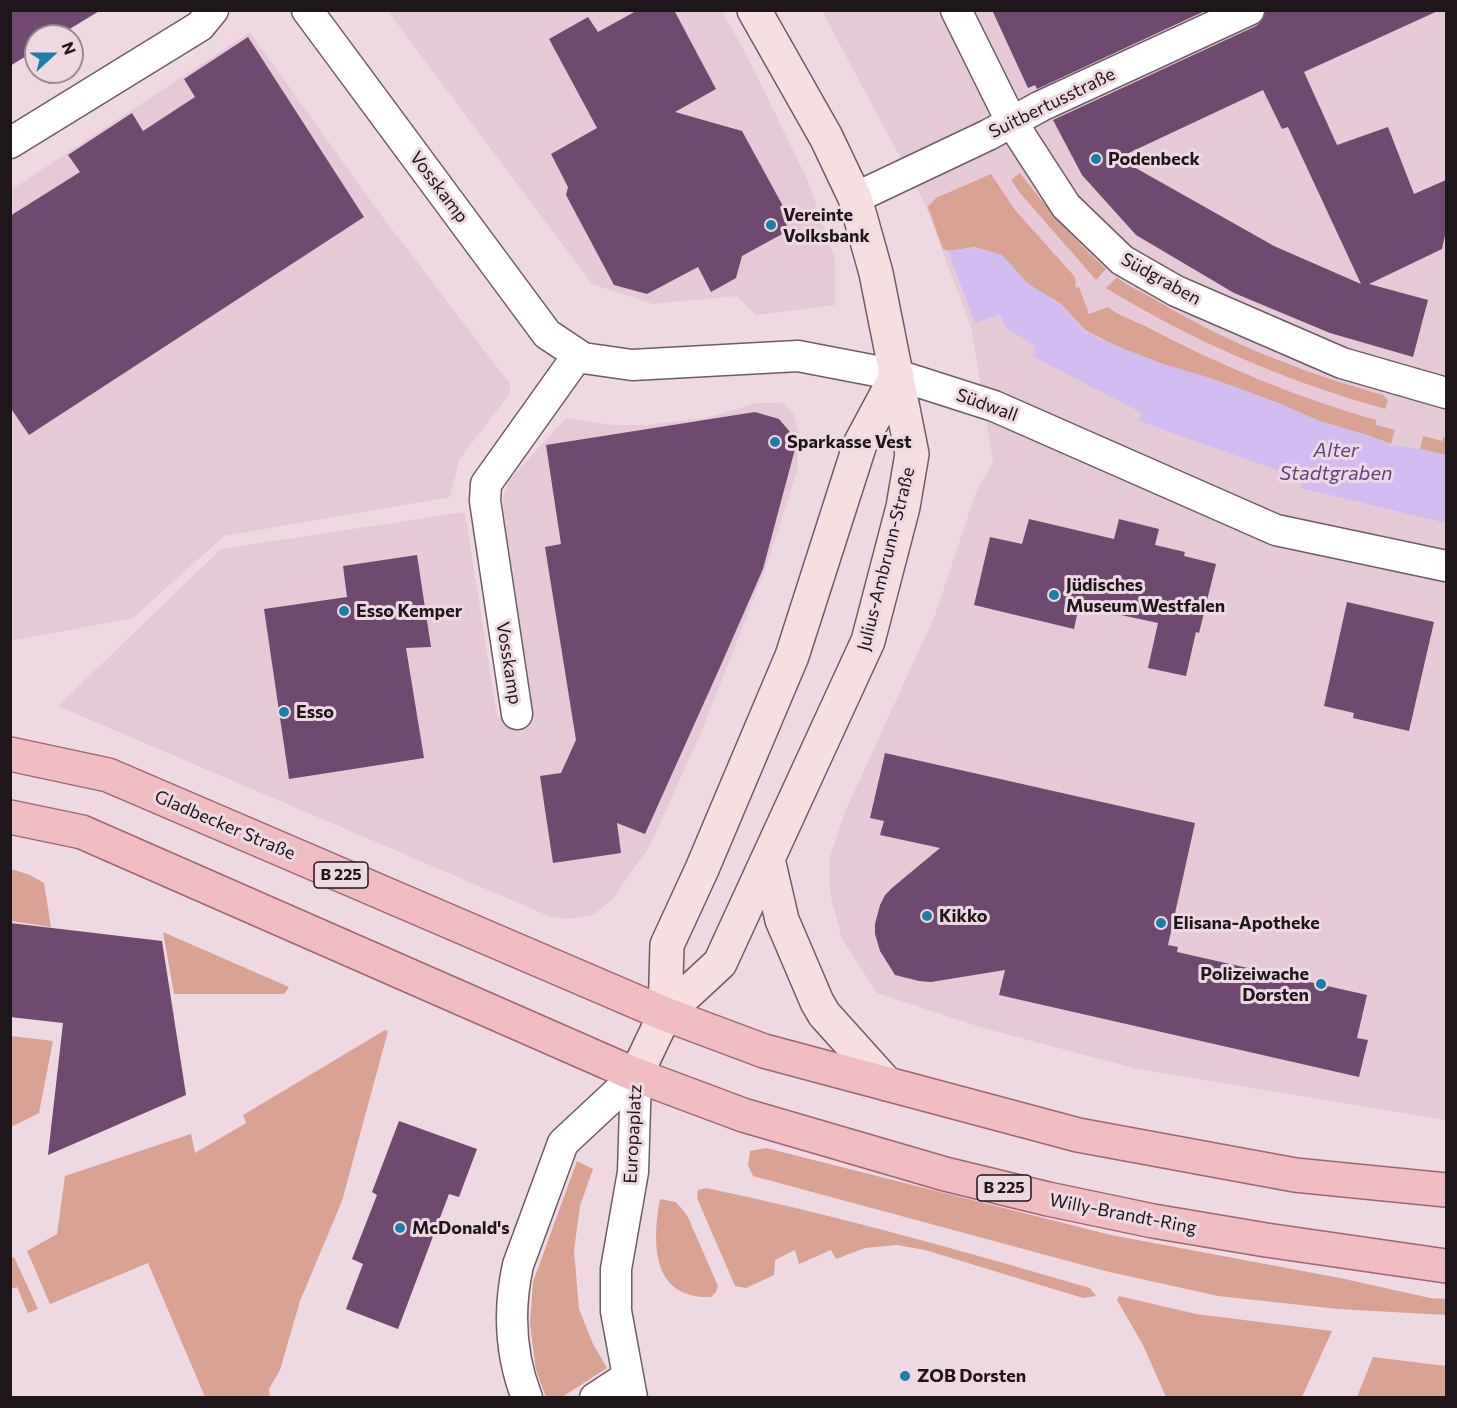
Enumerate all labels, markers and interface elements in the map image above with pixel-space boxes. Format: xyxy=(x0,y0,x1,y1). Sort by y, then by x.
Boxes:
north arrow xyxy=(24,24,84,84)
text: N xyxy=(58,39,80,57)
street label: Suitbertusstraße xyxy=(985,63,1119,143)
street label: Vosskamp xyxy=(405,147,473,227)
place label: Podenbeck xyxy=(1108,148,1200,170)
marker: Podenbeck xyxy=(1089,152,1103,166)
place label: Vereinte Volksbank xyxy=(783,204,870,246)
marker: Vereinte Volksbank xyxy=(764,218,778,232)
street label: Südgraben xyxy=(1117,248,1205,310)
street label: Südwall xyxy=(953,384,1021,426)
place label: Sparkasse Vest xyxy=(787,431,912,453)
marker: Sparkasse Vest xyxy=(768,435,782,449)
water label: Alter Stadtgraben xyxy=(1280,438,1392,485)
street label: Julius-Ambrunn-Straße xyxy=(853,465,919,653)
place label: Jüdisches Museum Westfalen xyxy=(1066,574,1225,616)
marker: Jüdisches Museum Westfalen xyxy=(1047,588,1061,602)
place label: Esso Kemper xyxy=(356,600,462,622)
marker: Esso Kemper xyxy=(337,604,351,618)
street label: Vosskamp xyxy=(492,620,526,706)
place label: Esso xyxy=(296,701,334,723)
marker: Esso xyxy=(277,705,291,719)
street label: Gladbecker Straße xyxy=(151,786,299,864)
road number: B 225 xyxy=(314,862,368,888)
place label: Kikko xyxy=(939,905,988,927)
marker: Kikko xyxy=(920,909,934,923)
place label: Elisana-Apotheke xyxy=(1173,912,1320,934)
marker: Elisana-Apotheke xyxy=(1154,916,1168,930)
place label: Polizeiwache Dorsten xyxy=(1200,963,1309,1006)
marker: Polizeiwache Dorsten xyxy=(1314,977,1328,991)
street label: Europaplatz xyxy=(620,1084,646,1184)
road number: B 225 xyxy=(977,1175,1031,1201)
street label: Willy-Brandt-Ring xyxy=(1048,1189,1198,1239)
place label: McDonald's xyxy=(412,1217,510,1239)
marker: McDonald's xyxy=(393,1221,407,1235)
place label: ZOB Dorsten xyxy=(917,1365,1026,1387)
marker: ZOB Dorsten xyxy=(898,1369,912,1383)

